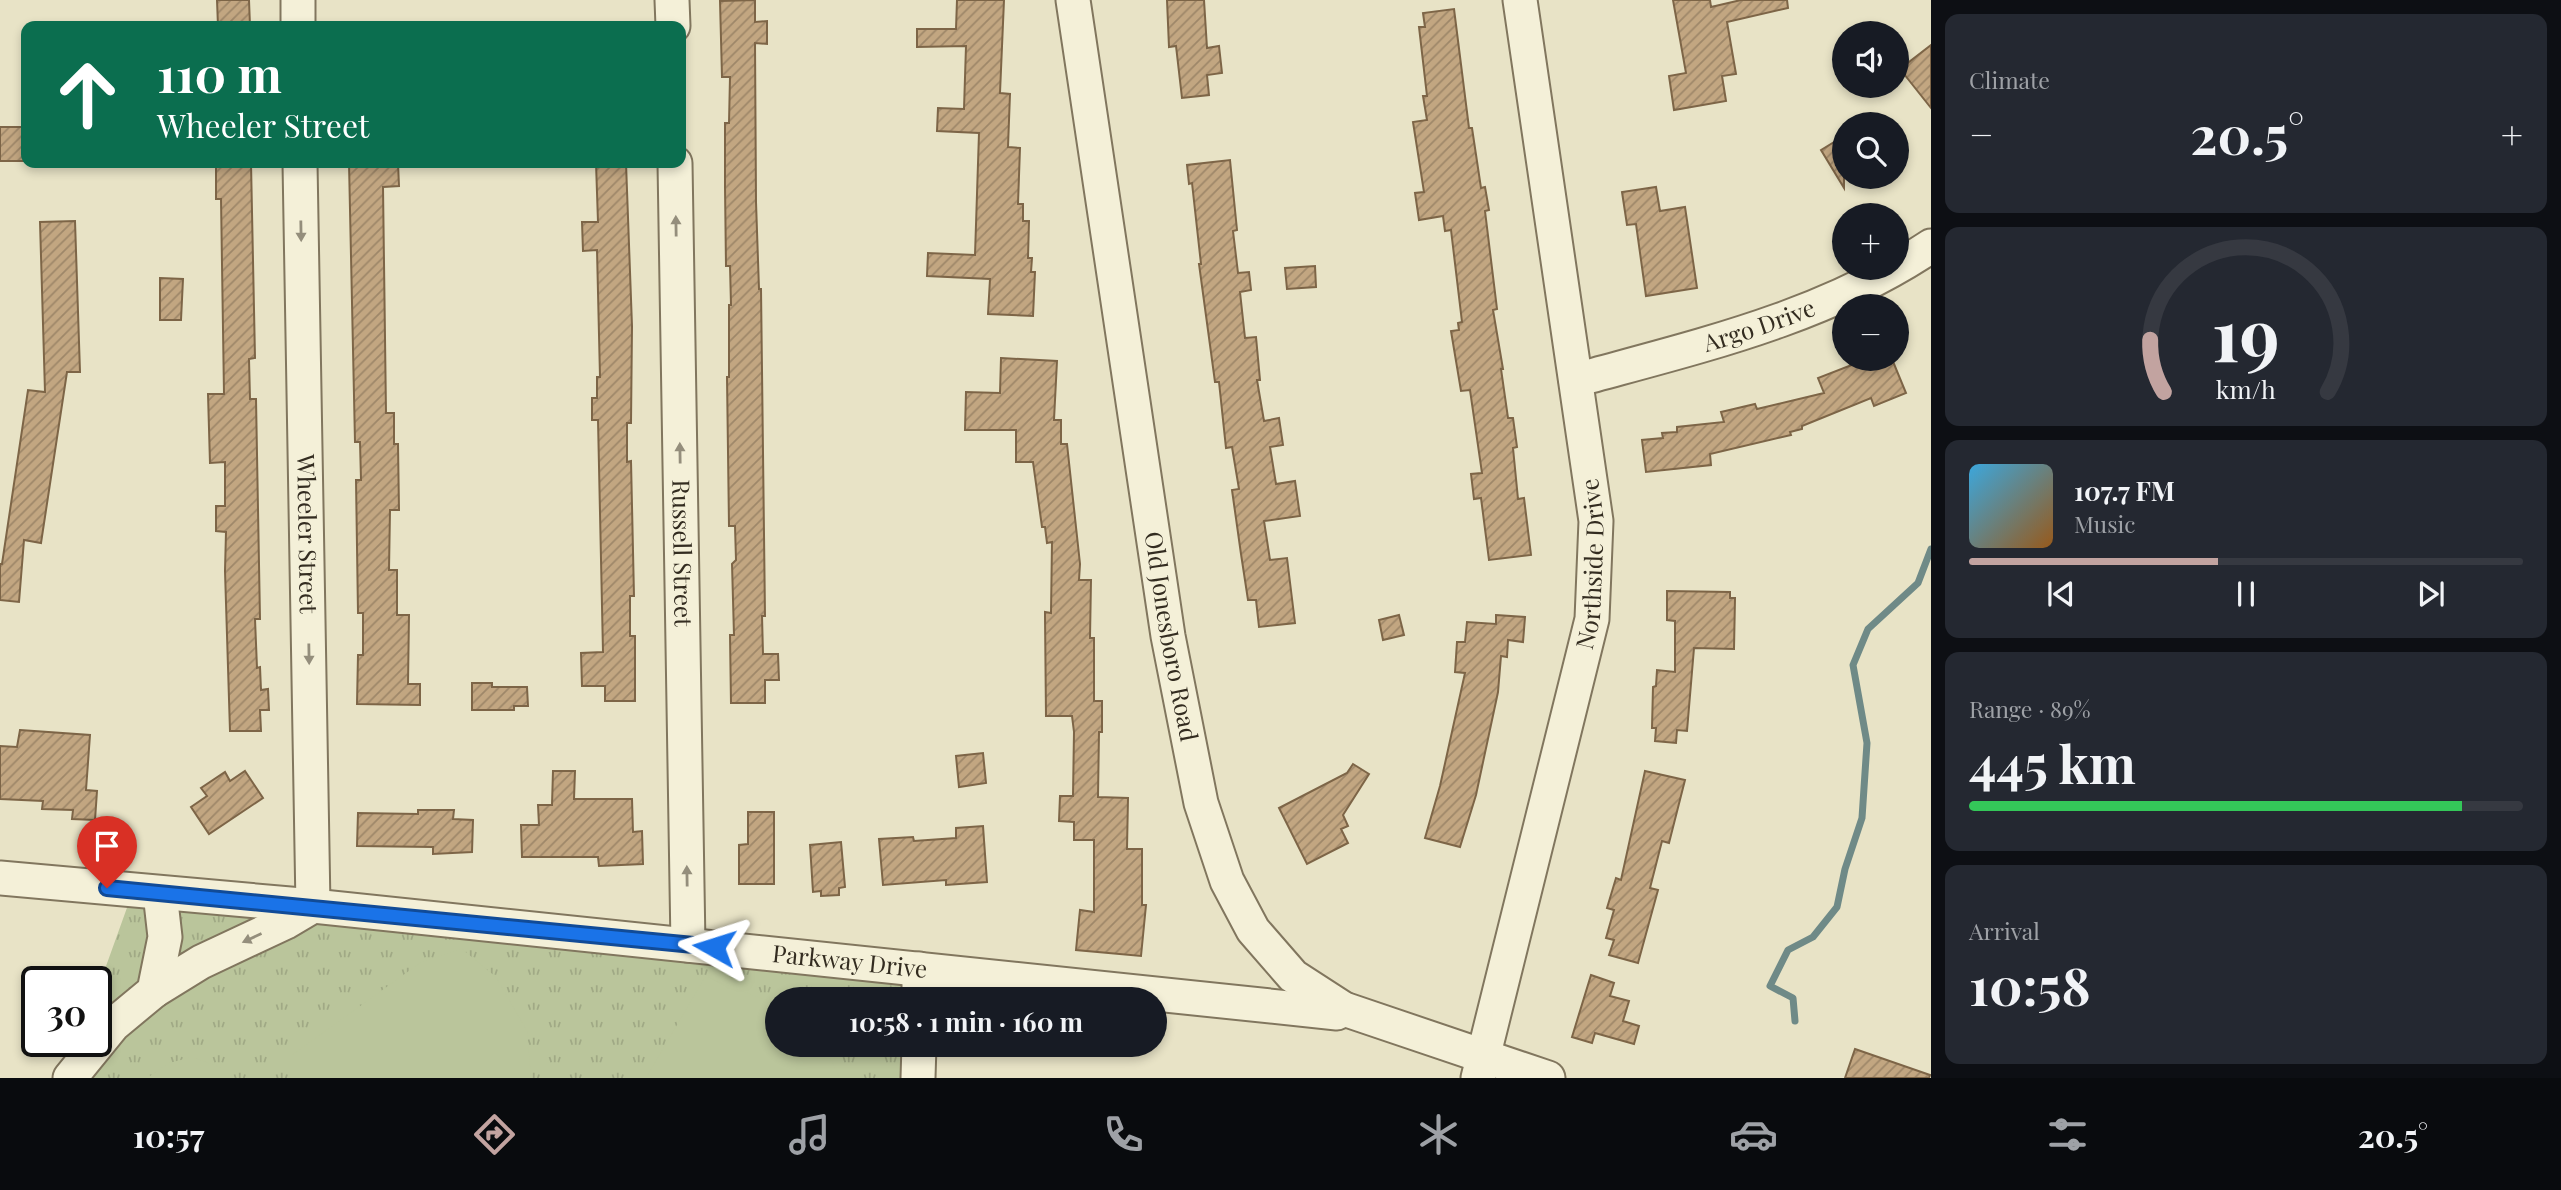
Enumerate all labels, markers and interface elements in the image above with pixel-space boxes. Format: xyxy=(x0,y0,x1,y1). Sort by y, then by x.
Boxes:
map controls xyxy=(1832,21,1909,371)
button: sound xyxy=(1832,21,1909,98)
text: 110 m xyxy=(157,40,282,105)
icon: ahead xyxy=(42,49,133,140)
text: Climate xyxy=(1969,64,2050,95)
text: 20.5° xyxy=(2190,99,2304,168)
text: Wheeler Street xyxy=(157,103,369,146)
text: − xyxy=(1969,108,1994,159)
text: + xyxy=(2501,108,2523,159)
button: search xyxy=(1832,112,1909,189)
button: + xyxy=(1832,203,1909,280)
one-way arrow xyxy=(670,214,682,236)
one-way arrow xyxy=(296,220,307,242)
text: 19 xyxy=(2212,284,2280,381)
street label: Argo Drive xyxy=(1698,290,1819,358)
button: − xyxy=(1832,294,1909,371)
text: km/h xyxy=(2216,372,2276,405)
one-way arrow xyxy=(674,442,686,464)
street label: Wheeler Street xyxy=(291,453,326,614)
text: 107.7 FM xyxy=(2074,473,2175,508)
street label: Northside Drive xyxy=(1567,477,1610,652)
street label: Russell Street xyxy=(666,479,701,627)
text: Music xyxy=(2074,508,2135,539)
street label: Old Jonesboro Road xyxy=(1139,529,1206,744)
icon: previous xyxy=(2042,575,2080,613)
icon: pause xyxy=(2227,575,2265,613)
icon: next xyxy=(2412,575,2450,613)
one-way arrow xyxy=(303,644,314,666)
text: Range · 89% xyxy=(1969,693,2091,724)
text: 445 km xyxy=(1969,728,2136,797)
pin xyxy=(77,816,137,888)
icon: arrive xyxy=(88,827,126,865)
one-way arrow xyxy=(681,865,693,887)
position arrow xyxy=(677,910,751,984)
text: Arrival xyxy=(1969,915,2040,946)
one-way arrow xyxy=(242,932,262,943)
street label: Parkway Drive xyxy=(771,936,929,984)
text: 10:58 xyxy=(1969,950,2091,1019)
speed limit sign: 30 xyxy=(21,966,112,1057)
text: 10:58 · 1 min · 160 m xyxy=(849,1004,1083,1039)
icon: directions xyxy=(470,1110,519,1159)
icon: music xyxy=(785,1110,834,1159)
icon: phone xyxy=(1099,1110,1148,1159)
icon: climate xyxy=(1414,1110,1463,1159)
icon: car xyxy=(1729,1110,1778,1159)
icon: filters xyxy=(2043,1110,2092,1159)
text: 10:57 xyxy=(133,1113,204,1156)
text: 20.5° xyxy=(2358,1113,2428,1156)

